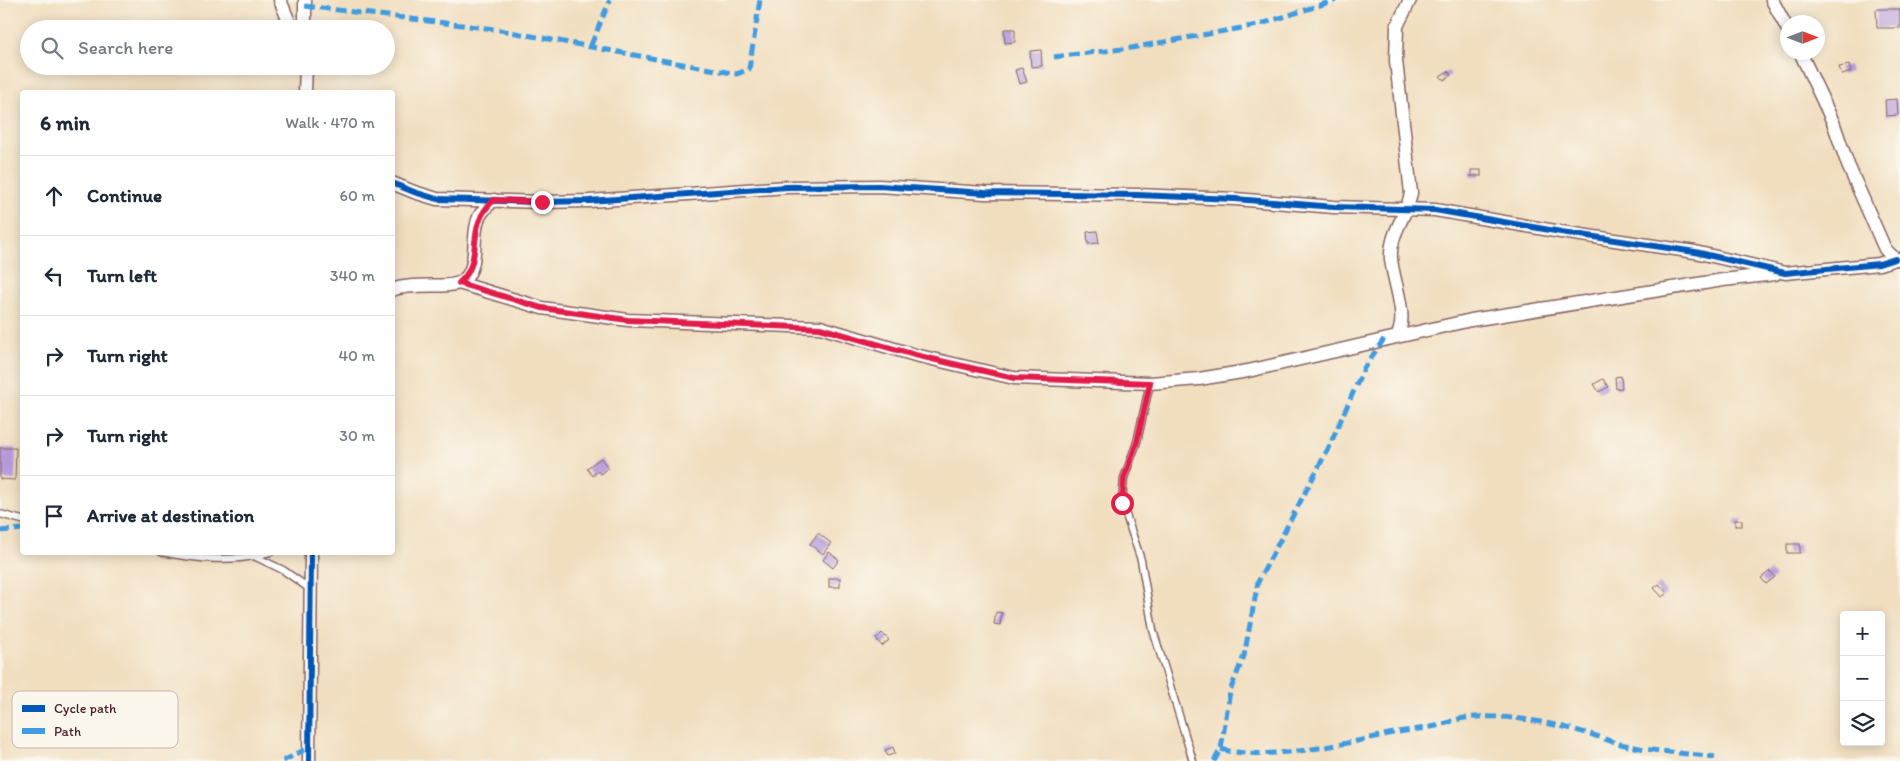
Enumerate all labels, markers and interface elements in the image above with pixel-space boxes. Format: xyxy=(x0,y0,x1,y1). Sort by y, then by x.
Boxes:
north arrow xyxy=(1780,15,1825,60)
search box xyxy=(20,20,395,75)
icon: search xyxy=(38,34,66,62)
text: Search here xyxy=(78,36,173,59)
text: 6 min xyxy=(40,110,90,135)
text: Walk · 470 m xyxy=(285,113,375,132)
icon: ahead xyxy=(40,182,68,210)
text: Continue xyxy=(87,184,162,207)
text: 60 m xyxy=(340,186,375,205)
route end xyxy=(531,191,554,214)
icon: left xyxy=(40,262,68,290)
text: Turn left xyxy=(87,264,157,287)
text: 340 m xyxy=(330,266,375,285)
icon: right xyxy=(40,342,68,370)
text: Turn right xyxy=(87,344,168,367)
text: 40 m xyxy=(338,346,375,365)
icon: right xyxy=(40,422,68,450)
text: Turn right xyxy=(87,424,168,447)
text: 30 m xyxy=(339,426,375,445)
route start xyxy=(1111,492,1134,515)
icon: arrive xyxy=(40,502,68,530)
text: Arrive at destination xyxy=(87,504,254,527)
map controls xyxy=(1840,611,1885,746)
button: + xyxy=(1840,611,1885,656)
button: − xyxy=(1840,656,1885,701)
legend xyxy=(12,691,178,748)
text: Cycle path xyxy=(54,700,117,717)
button: layers xyxy=(1840,701,1885,746)
text: Path xyxy=(54,723,81,740)

